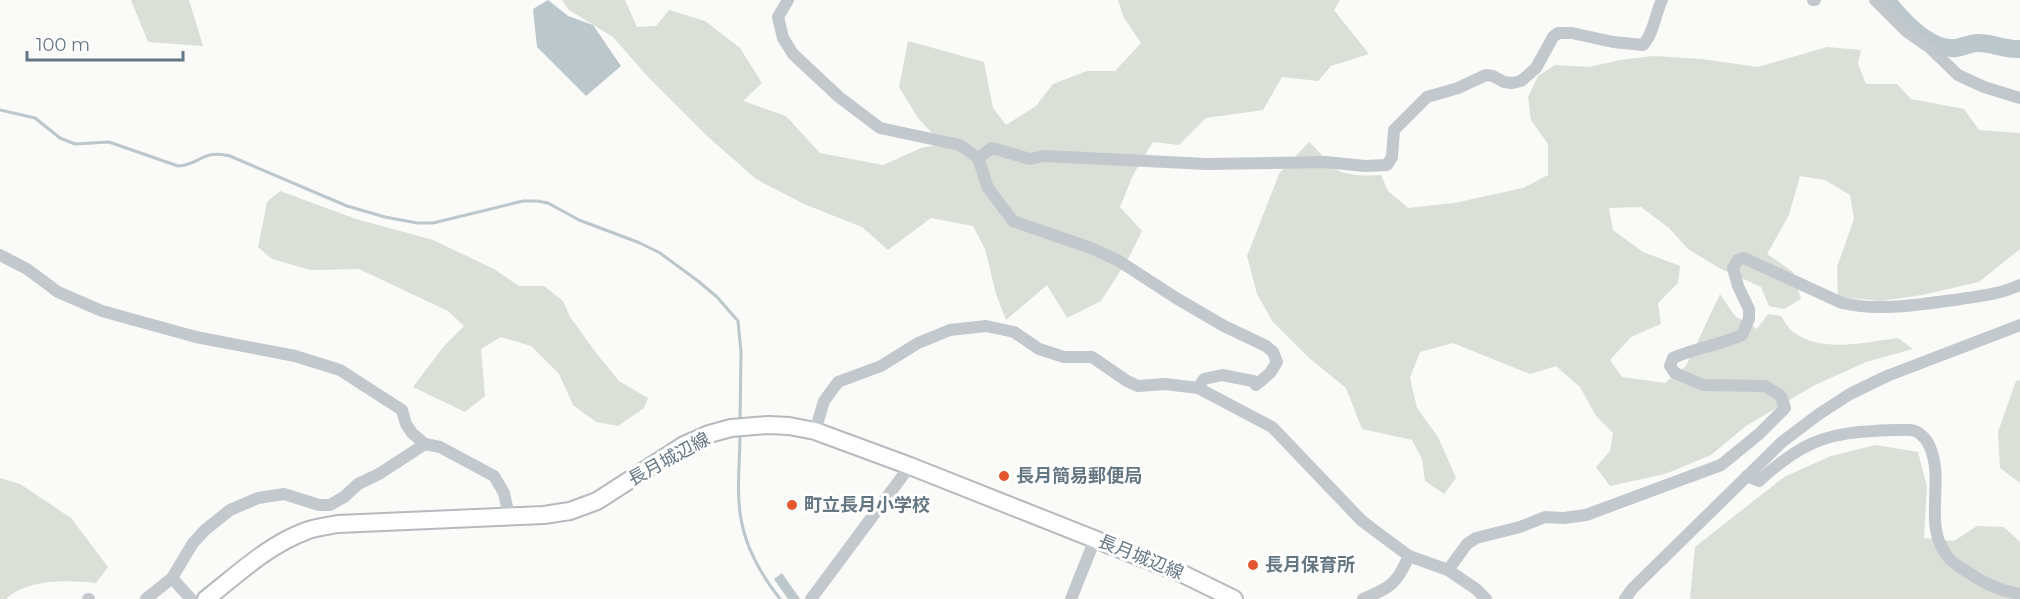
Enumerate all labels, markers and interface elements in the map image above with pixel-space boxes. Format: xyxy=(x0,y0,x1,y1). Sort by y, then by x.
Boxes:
scale bar xyxy=(27,24,183,62)
text: 100 m xyxy=(36,34,90,56)
street label: 長月城辺線 xyxy=(624,428,714,490)
place label: 長月簡易郵便局 xyxy=(1016,465,1142,487)
marker: 長月簡易郵便局 xyxy=(997,469,1011,483)
place label: 町立長月小学校 xyxy=(804,494,930,516)
marker: 町立長月小学校 xyxy=(785,498,799,512)
street label: 長月城辺線 xyxy=(1095,530,1187,584)
place label: 長月保育所 xyxy=(1265,554,1355,576)
marker: 長月保育所 xyxy=(1246,558,1260,572)

